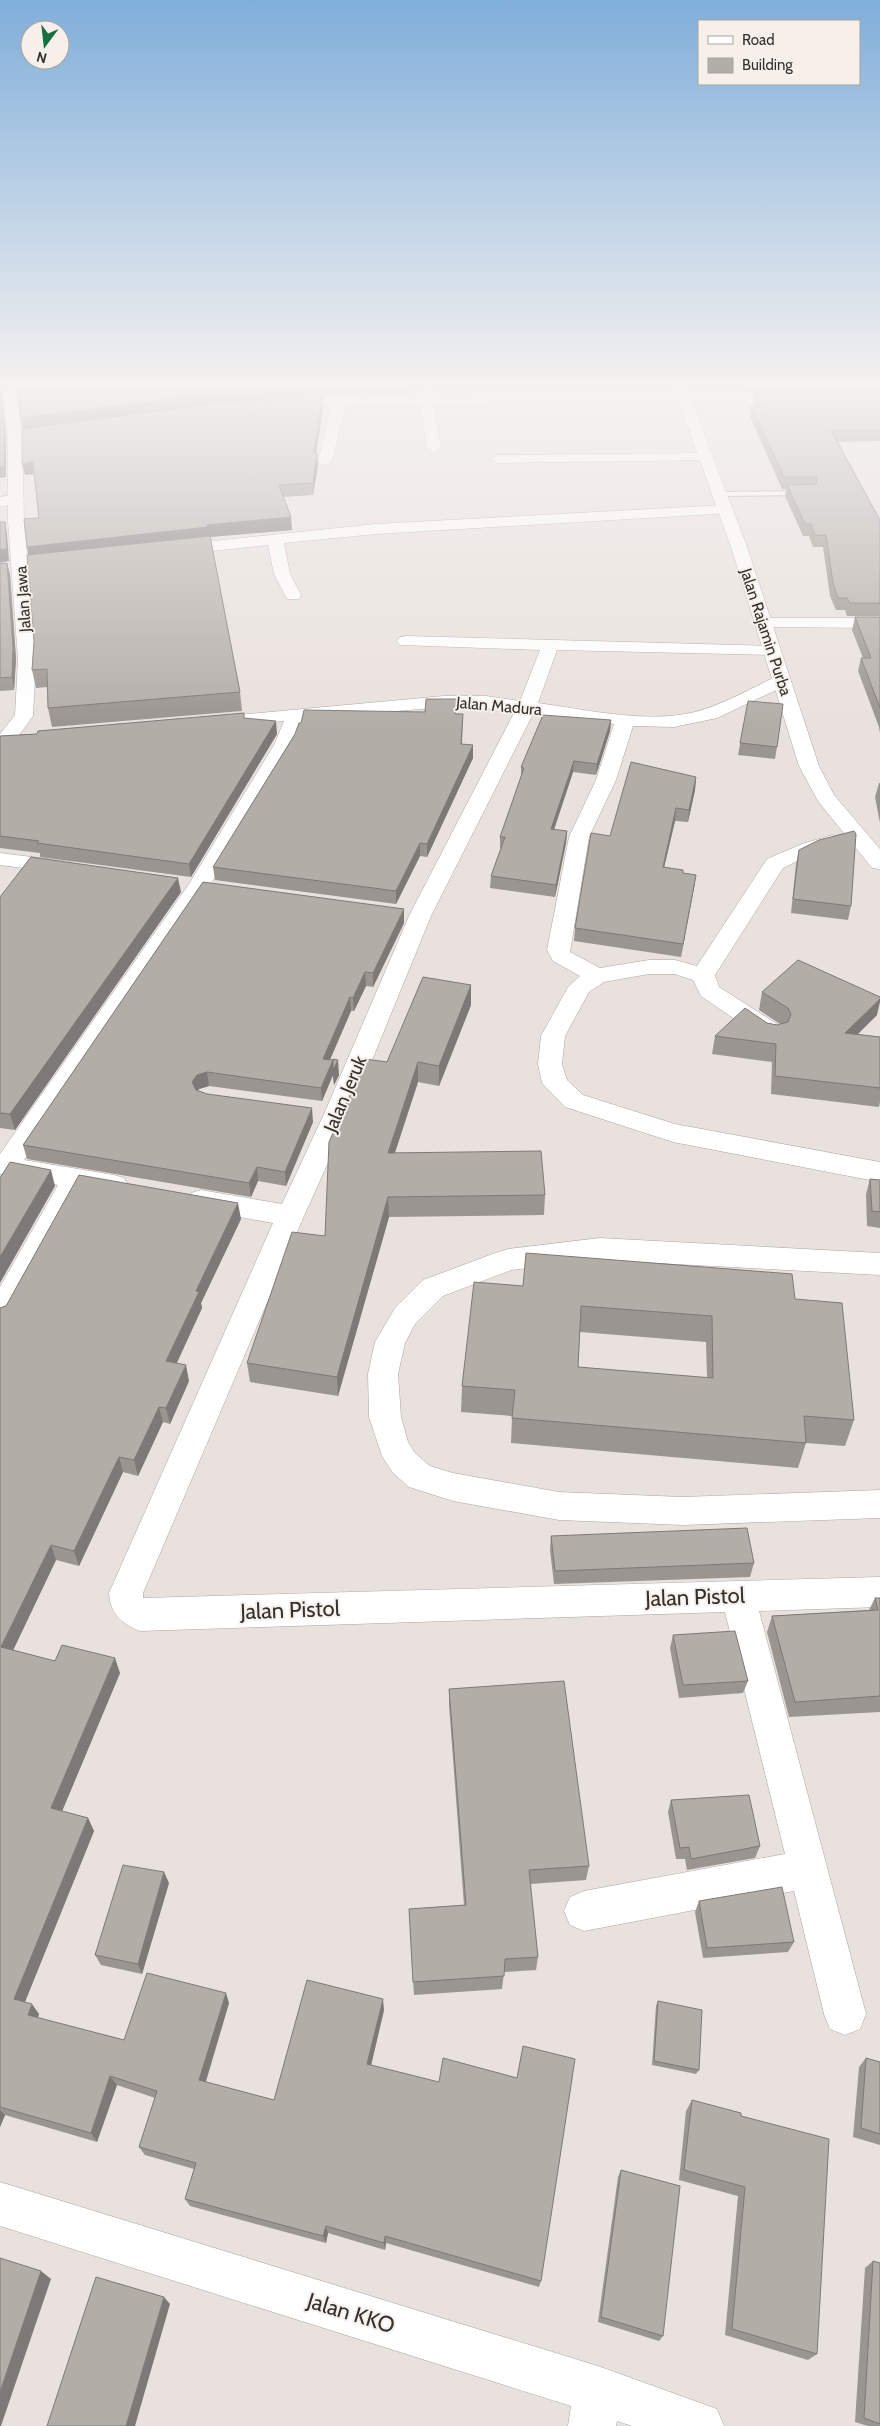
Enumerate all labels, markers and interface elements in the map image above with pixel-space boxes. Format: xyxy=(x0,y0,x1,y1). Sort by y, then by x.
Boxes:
north arrow xyxy=(20,20,70,70)
legend xyxy=(698,20,860,85)
text: Road xyxy=(742,31,775,49)
text: N xyxy=(35,48,49,68)
text: Building xyxy=(742,56,793,74)
street label: Jalan Jawa xyxy=(11,565,35,634)
street label: Jalan Rajamin Purba xyxy=(736,565,796,698)
street label: Jalan Madura xyxy=(454,693,543,719)
street label: Jalan Jeruk xyxy=(318,1052,372,1137)
street label: Jalan Pistol xyxy=(644,1582,746,1612)
street label: Jalan Pistol xyxy=(239,1595,341,1625)
street label: Jalan KKO xyxy=(303,2287,398,2339)

